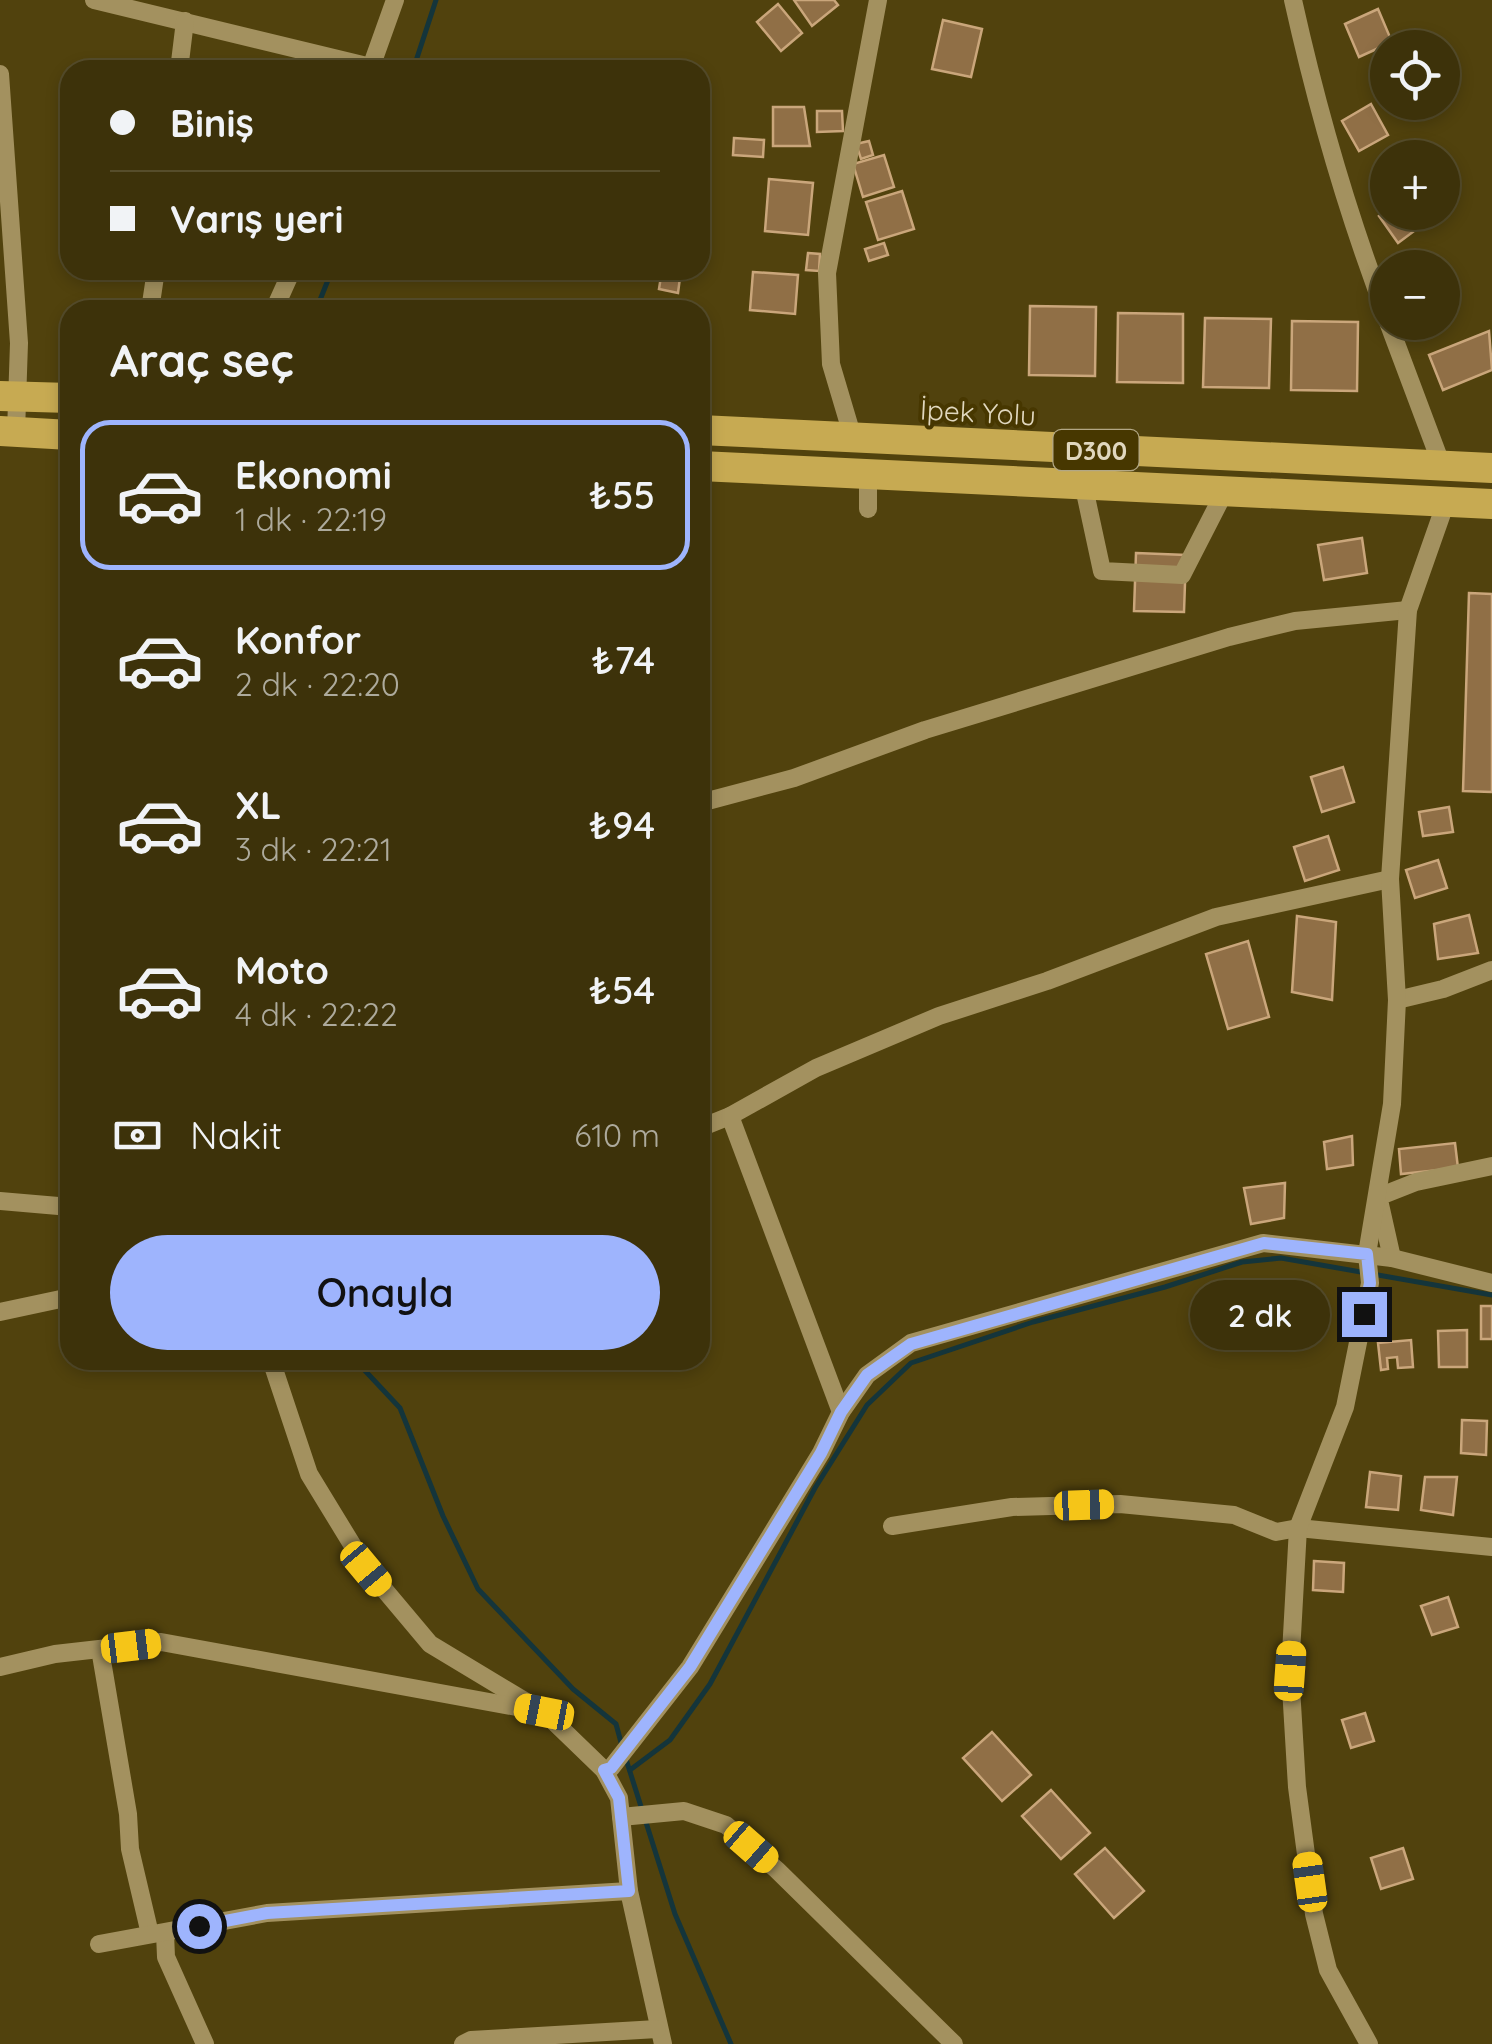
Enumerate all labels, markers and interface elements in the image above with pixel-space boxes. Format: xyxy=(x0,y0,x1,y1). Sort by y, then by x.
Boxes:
map controls xyxy=(1370,30,1460,340)
button: locate xyxy=(1370,30,1460,120)
text: Biniş xyxy=(170,99,254,147)
button: + xyxy=(1370,140,1460,230)
text: Varış yeri xyxy=(170,195,344,243)
button: − xyxy=(1370,250,1460,340)
text: Araç seç xyxy=(110,332,294,388)
street label: İpek Yolu xyxy=(919,391,1037,433)
road number: D300 xyxy=(1054,430,1138,470)
icon: car xyxy=(115,450,205,540)
text: Ekonomi xyxy=(235,451,392,499)
text: ₺55 xyxy=(589,471,655,519)
text: 1 dk · 22:19 xyxy=(235,499,387,539)
icon: car xyxy=(115,615,205,705)
text: Konfor xyxy=(235,616,361,664)
text: ₺74 xyxy=(591,636,655,684)
text: 2 dk · 22:20 xyxy=(235,664,400,704)
icon: car xyxy=(115,780,205,870)
text: XL xyxy=(235,781,281,829)
text: ₺94 xyxy=(589,801,655,849)
text: 3 dk · 22:21 xyxy=(235,829,392,869)
icon: car xyxy=(115,945,205,1035)
text: Moto xyxy=(235,946,329,994)
text: ₺54 xyxy=(589,966,655,1014)
text: 4 dk · 22:22 xyxy=(235,994,398,1034)
icon: cash xyxy=(110,1108,165,1163)
text: Nakit xyxy=(190,1111,282,1159)
text: 610 m xyxy=(574,1115,660,1155)
button: Onayla xyxy=(110,1235,660,1350)
callout: 2 dk xyxy=(1189,1279,1329,1349)
route end xyxy=(1342,1292,1387,1337)
text: 2 dk xyxy=(1228,1295,1292,1335)
car xyxy=(1053,1489,1115,1521)
car xyxy=(335,1536,397,1602)
car xyxy=(99,1627,163,1665)
car xyxy=(1273,1640,1307,1702)
car xyxy=(512,1692,576,1732)
car xyxy=(719,1816,783,1878)
car xyxy=(1291,1850,1329,1914)
route start xyxy=(177,1904,222,1949)

